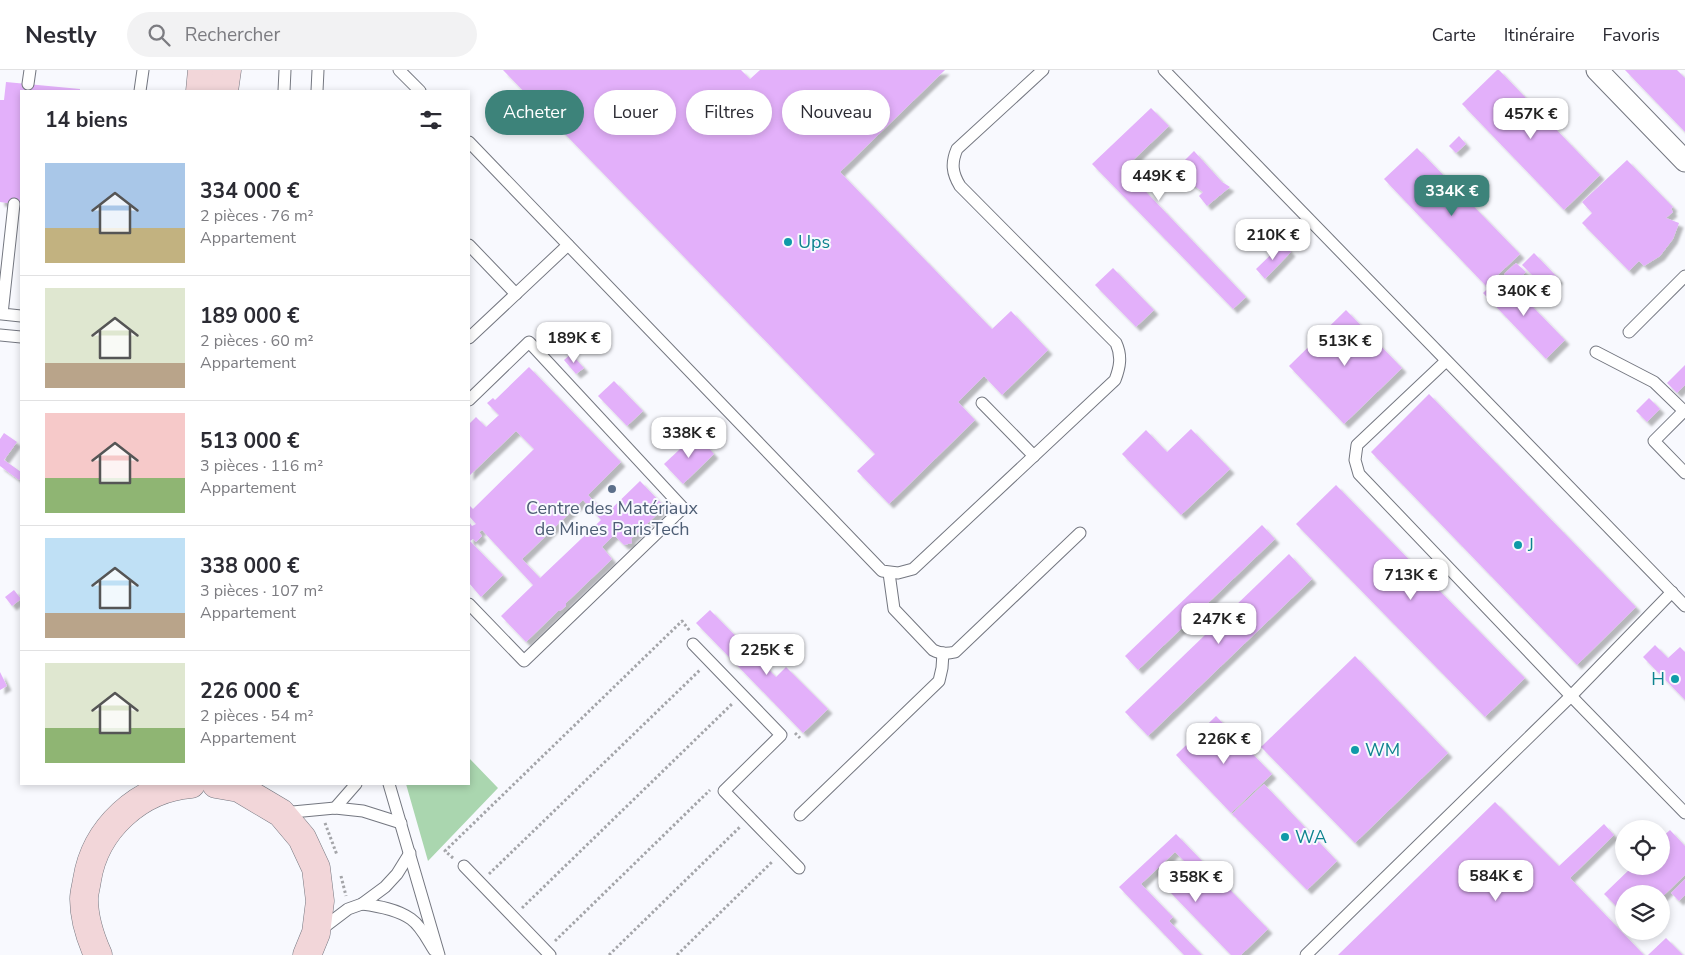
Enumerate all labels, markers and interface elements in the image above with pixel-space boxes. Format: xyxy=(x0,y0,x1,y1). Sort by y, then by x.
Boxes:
search box xyxy=(127,12,477,57)
text: Nestly xyxy=(25,19,97,51)
icon: search xyxy=(145,21,173,49)
text: Rechercher xyxy=(185,22,280,48)
text: Carte xyxy=(1432,23,1476,47)
text: Itinéraire xyxy=(1504,23,1575,47)
text: Favoris xyxy=(1603,23,1660,47)
chip: Acheter xyxy=(485,90,584,135)
chip: Louer xyxy=(594,90,676,135)
chip: Filtres xyxy=(686,90,772,135)
chip: Nouveau xyxy=(782,90,890,135)
pin: 457K € xyxy=(1490,98,1572,140)
text: 457K € xyxy=(1504,103,1558,125)
text: 14 biens xyxy=(45,106,128,134)
icon: filters xyxy=(417,106,445,134)
pin: 449K € xyxy=(1118,160,1200,202)
text: 449K € xyxy=(1132,165,1186,187)
pin: 334K € xyxy=(1411,174,1493,217)
text: 334 000 € xyxy=(200,177,300,205)
text: 334K € xyxy=(1425,180,1479,202)
icon: home xyxy=(85,183,145,243)
text: 2 pièces · 76 m² xyxy=(200,205,314,227)
pin: 210K € xyxy=(1232,218,1314,261)
text: 210K € xyxy=(1246,224,1300,246)
text: Appartement xyxy=(200,227,296,249)
place label: Ups xyxy=(798,230,830,254)
marker: Ups xyxy=(782,236,794,248)
pin: 340K € xyxy=(1483,274,1565,317)
text: 340K € xyxy=(1497,280,1551,302)
text: 189 000 € xyxy=(200,302,300,330)
icon: home xyxy=(85,308,145,368)
pin: 189K € xyxy=(533,322,615,364)
pin: 513K € xyxy=(1304,324,1386,367)
text: 189K € xyxy=(547,327,601,349)
text: 2 pièces · 60 m² xyxy=(200,330,314,352)
text: 513K € xyxy=(1318,330,1372,352)
text: Appartement xyxy=(200,352,296,374)
pin: 338K € xyxy=(648,416,730,459)
text: 338K € xyxy=(662,422,716,444)
text: 513 000 € xyxy=(200,427,300,455)
icon: home xyxy=(85,433,145,493)
text: 3 pièces · 116 m² xyxy=(200,455,323,477)
text: Appartement xyxy=(200,477,296,499)
marker: Centre des Matériaux de Mines ParisTech xyxy=(606,483,618,495)
place label: Centre des Matériaux de Mines ParisTech xyxy=(526,496,698,541)
place label: J xyxy=(1527,533,1534,557)
marker: J xyxy=(1512,539,1524,551)
text: 338 000 € xyxy=(200,552,300,580)
icon: home xyxy=(85,558,145,618)
pin: 713K € xyxy=(1370,558,1452,601)
text: 713K € xyxy=(1384,564,1438,586)
text: 3 pièces · 107 m² xyxy=(200,580,323,602)
text: Appartement xyxy=(200,602,296,624)
pin: 247K € xyxy=(1178,602,1260,645)
text: 247K € xyxy=(1192,608,1246,630)
pin: 225K € xyxy=(726,634,808,676)
text: 225K € xyxy=(740,639,794,661)
place label: H xyxy=(1651,667,1665,691)
marker: H xyxy=(1669,673,1681,685)
text: 226 000 € xyxy=(200,677,300,705)
icon: home xyxy=(85,683,145,743)
text: 2 pièces · 54 m² xyxy=(200,705,314,727)
pin: 226K € xyxy=(1183,722,1265,765)
text: Appartement xyxy=(200,727,296,749)
text: 226K € xyxy=(1197,728,1251,750)
place label: WM xyxy=(1365,738,1400,762)
marker: WM xyxy=(1349,744,1361,756)
map controls xyxy=(1615,820,1670,940)
button: locate xyxy=(1615,820,1670,875)
place label: WA xyxy=(1295,825,1327,849)
marker: WA xyxy=(1279,831,1291,843)
pin: 358K € xyxy=(1155,860,1237,903)
pin: 584K € xyxy=(1455,860,1537,902)
text: 584K € xyxy=(1469,865,1523,887)
text: 358K € xyxy=(1169,866,1223,888)
button: layers xyxy=(1615,885,1670,940)

